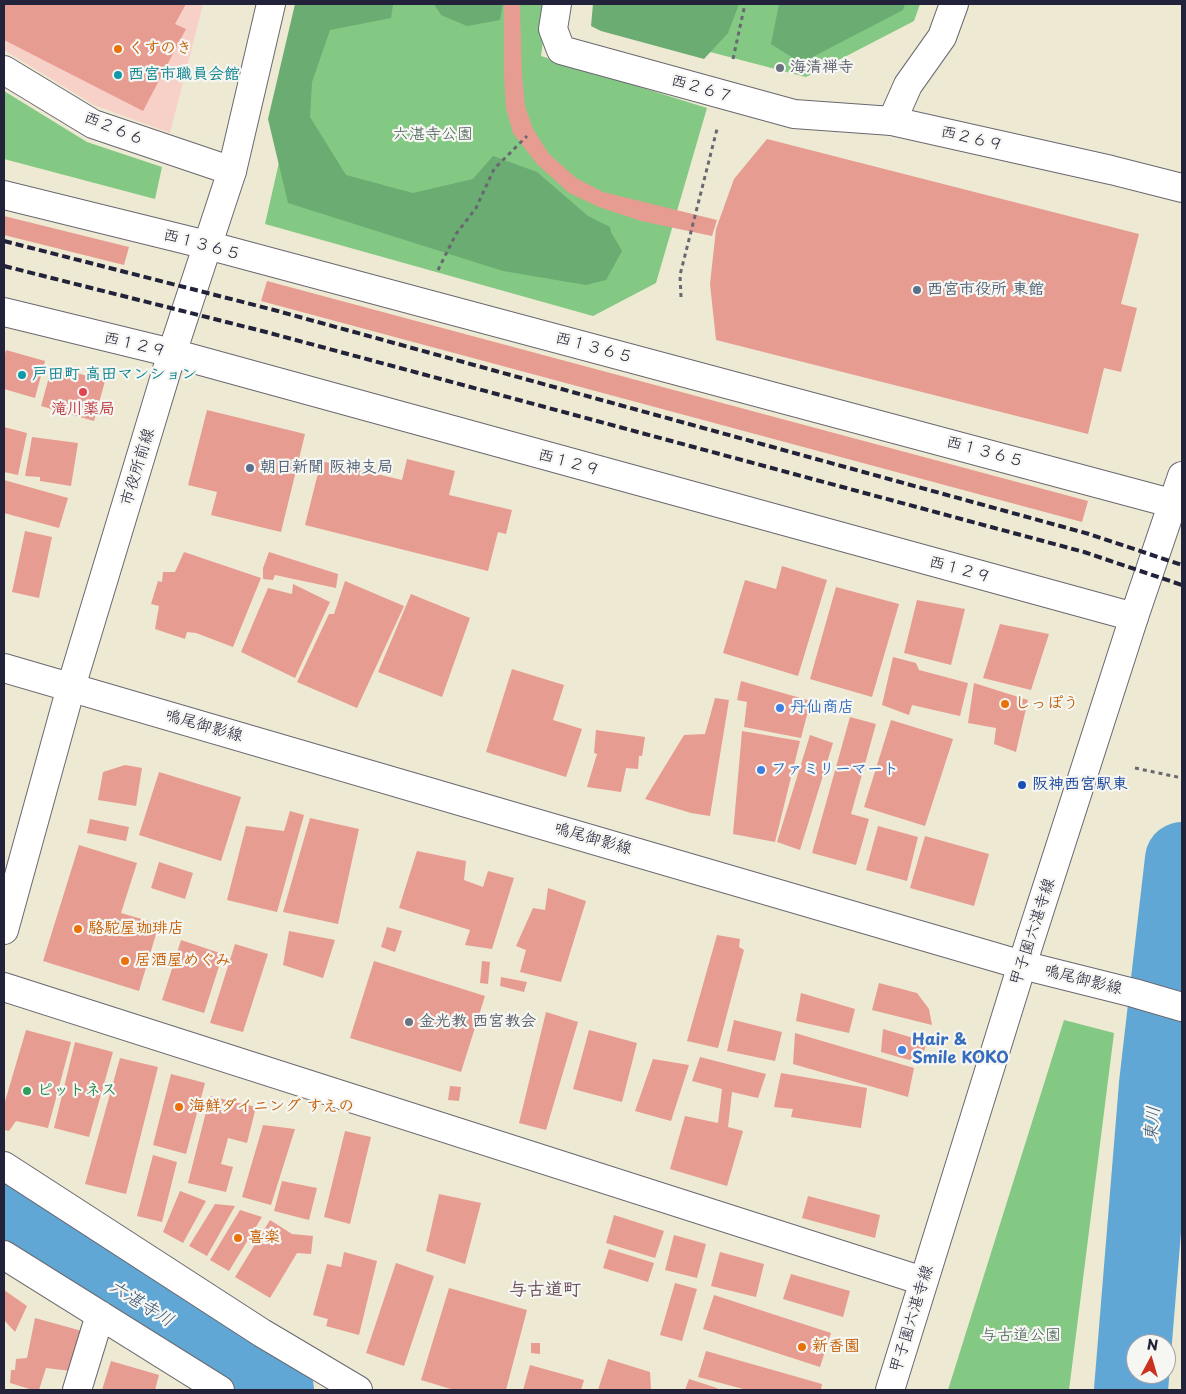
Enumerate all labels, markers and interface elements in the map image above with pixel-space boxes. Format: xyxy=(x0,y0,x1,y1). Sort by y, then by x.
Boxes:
place label: くすのき xyxy=(128,39,192,59)
marker: くすのき xyxy=(112,43,124,55)
place label: 海清禅寺 xyxy=(790,58,854,78)
marker: 海清禅寺 xyxy=(774,62,786,74)
place label: 西宮市職員会館 xyxy=(128,65,240,85)
marker: 西宮市職員会館 xyxy=(112,69,124,81)
street label: 西２６７ xyxy=(669,71,735,107)
street label: 西２６６ xyxy=(81,108,147,150)
street label: 西２６９ xyxy=(939,122,1005,156)
park label: 六湛寺公園 xyxy=(393,125,473,145)
street label: 西１３６５ xyxy=(161,225,243,265)
place label: 西宮市役所 東館 xyxy=(927,280,1044,300)
marker: 西宮市役所 東館 xyxy=(911,284,923,296)
street label: 西１２９ xyxy=(102,328,168,362)
street label: 西１３６５ xyxy=(553,328,635,368)
place label: 戸田町 高田マンション xyxy=(32,365,197,385)
marker: 戸田町 高田マンション xyxy=(16,369,28,381)
marker: 滝川薬局 xyxy=(77,386,89,398)
place label: 滝川薬局 xyxy=(51,400,115,420)
street label: 市役所前線 xyxy=(117,426,159,508)
street label: 西１３６５ xyxy=(944,432,1026,472)
street label: 西１２９ xyxy=(536,445,602,481)
place label: 朝日新聞 阪神支局 xyxy=(260,458,393,478)
marker: 朝日新聞 阪神支局 xyxy=(244,462,256,474)
street label: 西１２９ xyxy=(927,552,993,588)
place label: しっぽう xyxy=(1015,694,1079,714)
place label: 丹仙商店 xyxy=(790,698,854,718)
marker: しっぽう xyxy=(999,698,1011,710)
marker: 丹仙商店 xyxy=(774,702,786,714)
street label: 鳴尾御影線 xyxy=(163,706,245,746)
place label: ファミリーマート xyxy=(771,760,899,780)
marker: ファミリーマート xyxy=(755,764,767,776)
place label: 阪神西宮駅東 xyxy=(1032,775,1128,795)
marker: 阪神西宮駅東 xyxy=(1016,779,1028,791)
street label: 鳴尾御影線 xyxy=(552,819,634,859)
street label: 甲子園六湛寺線 xyxy=(1007,876,1059,988)
place label: 駱駝屋珈琲店 xyxy=(88,919,184,939)
marker: 駱駝屋珈琲店 xyxy=(72,923,84,935)
place label: 居酒屋めぐみ xyxy=(135,951,231,971)
marker: 居酒屋めぐみ xyxy=(119,955,131,967)
street label: 鳴尾御影線 xyxy=(1042,961,1124,999)
place label: 金光教 西宮教会 xyxy=(419,1012,536,1032)
marker: 金光教 西宮教会 xyxy=(403,1016,415,1028)
place label: Hair & Smile KOKO xyxy=(912,1031,1009,1069)
marker: Hair & Smile KOKO xyxy=(896,1044,908,1056)
place label: ピットネス xyxy=(37,1081,117,1101)
marker: ピットネス xyxy=(21,1085,33,1097)
place label: 海鮮ダイニング すえの xyxy=(189,1097,354,1117)
marker: 海鮮ダイニング すえの xyxy=(173,1101,185,1113)
water label: 東川 xyxy=(1141,1105,1165,1143)
place label: 喜楽 xyxy=(248,1228,280,1248)
marker: 喜楽 xyxy=(232,1232,244,1244)
street label: 甲子園六湛寺線 xyxy=(886,1263,938,1375)
water label: 六湛寺川 xyxy=(105,1276,177,1332)
district label: 与古道町 xyxy=(509,1279,581,1301)
park label: 与古道公園 xyxy=(981,1326,1061,1346)
north arrow xyxy=(1126,1334,1176,1384)
text: N xyxy=(1146,1334,1159,1356)
place label: 新香園 xyxy=(812,1337,860,1357)
marker: 新香園 xyxy=(796,1341,808,1353)

